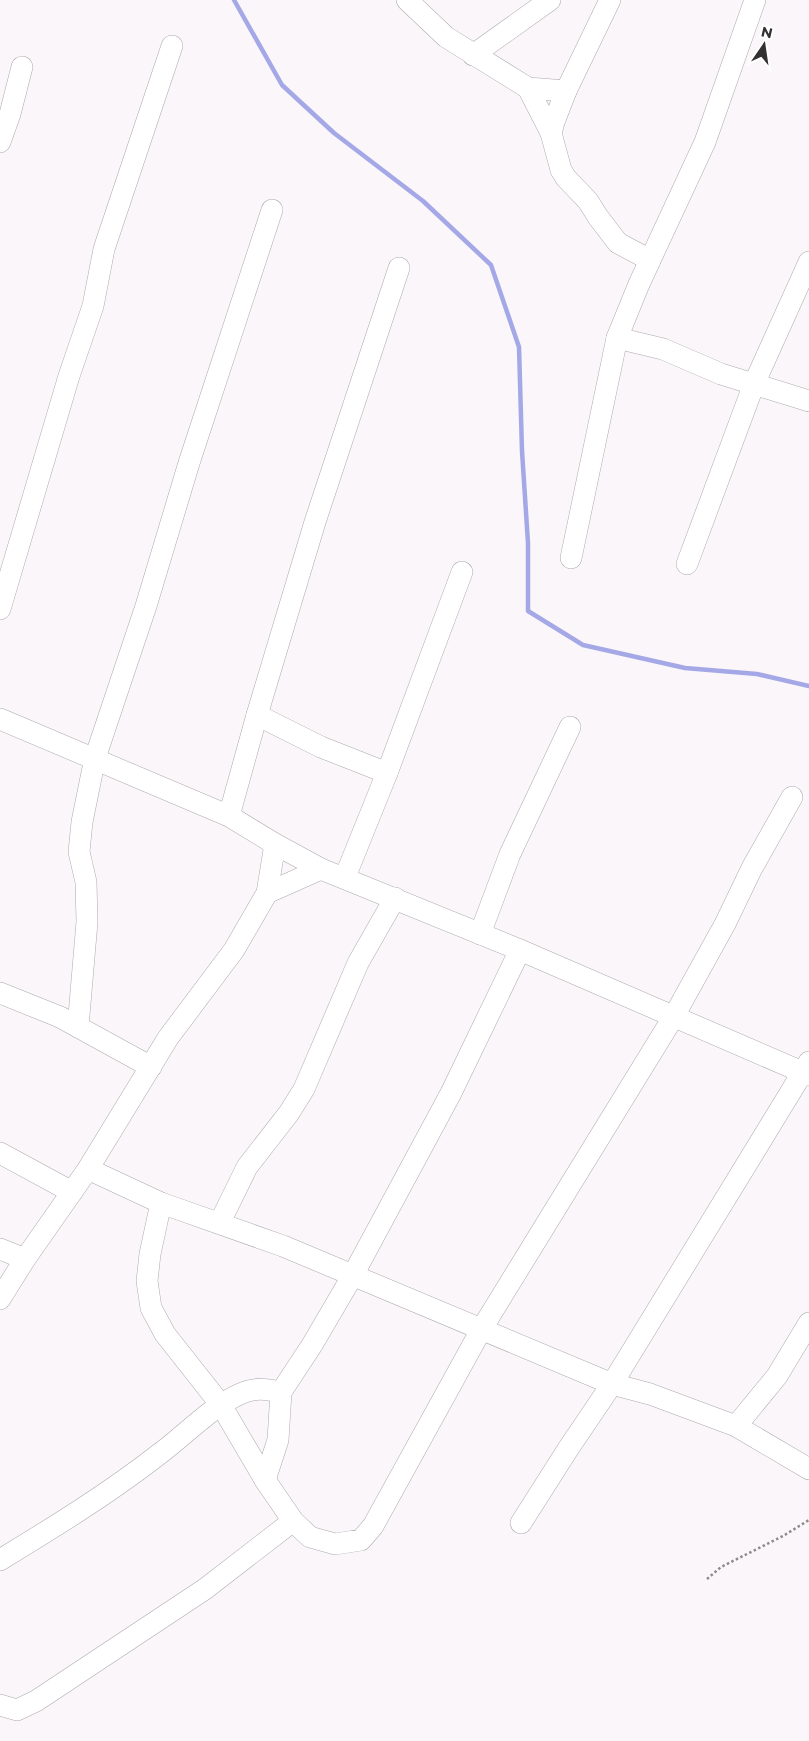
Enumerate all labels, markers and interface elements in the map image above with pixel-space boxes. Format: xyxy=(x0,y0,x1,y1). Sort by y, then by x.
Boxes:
north arrow xyxy=(739,20,789,70)
text: N xyxy=(759,22,774,42)

